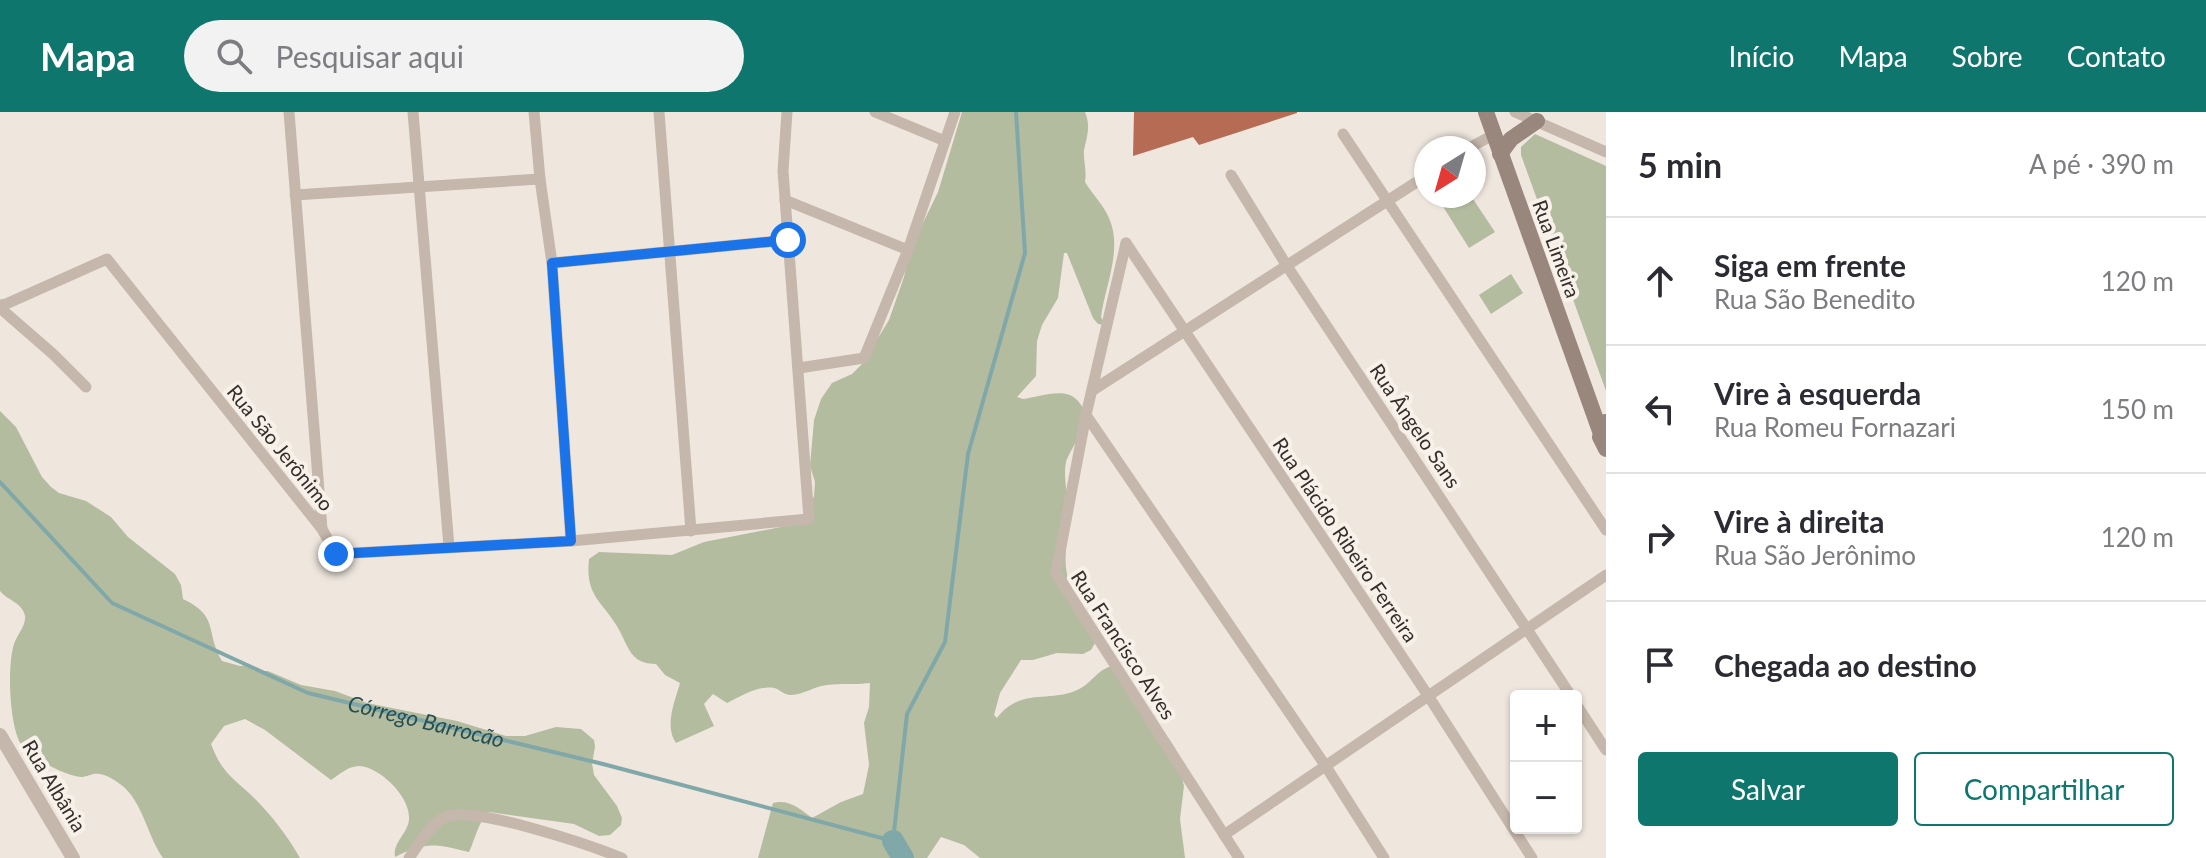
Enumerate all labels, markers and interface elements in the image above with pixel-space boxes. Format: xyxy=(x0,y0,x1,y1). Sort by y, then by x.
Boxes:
search box xyxy=(184,20,744,92)
text: Mapa xyxy=(40,33,136,79)
icon: search xyxy=(212,34,256,78)
text: Pesquisar aqui xyxy=(276,38,464,74)
text: Início xyxy=(1729,39,1794,73)
text: Mapa xyxy=(1838,39,1908,73)
text: Sobre xyxy=(1952,39,2023,73)
text: Contato xyxy=(2067,39,2166,73)
north arrow xyxy=(1414,136,1486,208)
text: 5 min xyxy=(1638,144,1722,185)
text: A pé · 390 m xyxy=(2029,148,2174,180)
street label: Rua Limeira xyxy=(1528,196,1586,301)
route start xyxy=(770,222,806,258)
text: Siga em frente xyxy=(1714,247,1906,283)
icon: ahead xyxy=(1638,259,1682,303)
text: 120 m xyxy=(2101,265,2174,297)
text: Rua São Benedito xyxy=(1714,283,1915,315)
street label: Rua Ângelo Sans xyxy=(1365,359,1466,492)
text: Vire à esquerda xyxy=(1714,375,1921,411)
street label: Rua São Jerônimo xyxy=(223,379,339,515)
icon: left xyxy=(1638,387,1682,431)
text: 150 m xyxy=(2101,393,2174,425)
text: Rua Romeu Fornazari xyxy=(1714,411,1956,443)
street label: Rua Plácido Ribeiro Ferreira xyxy=(1268,433,1423,646)
text: Vire à direita xyxy=(1714,503,1884,539)
icon: right xyxy=(1638,515,1682,559)
text: 120 m xyxy=(2101,521,2174,553)
route end xyxy=(318,536,354,572)
text: Rua São Jerônimo xyxy=(1714,539,1916,571)
street label: Rua Francisco Alves xyxy=(1067,566,1181,723)
icon: arrive xyxy=(1638,643,1682,687)
text: Chegada ao destino xyxy=(1714,647,1977,683)
water label: Córrego Barrocão xyxy=(345,689,507,753)
map controls xyxy=(1510,690,1582,834)
button: + xyxy=(1510,690,1582,762)
street label: Rua Albânia xyxy=(18,735,92,836)
button: Salvar xyxy=(1638,752,1898,826)
button: Compartilhar xyxy=(1914,752,2174,826)
button: − xyxy=(1510,762,1582,834)

